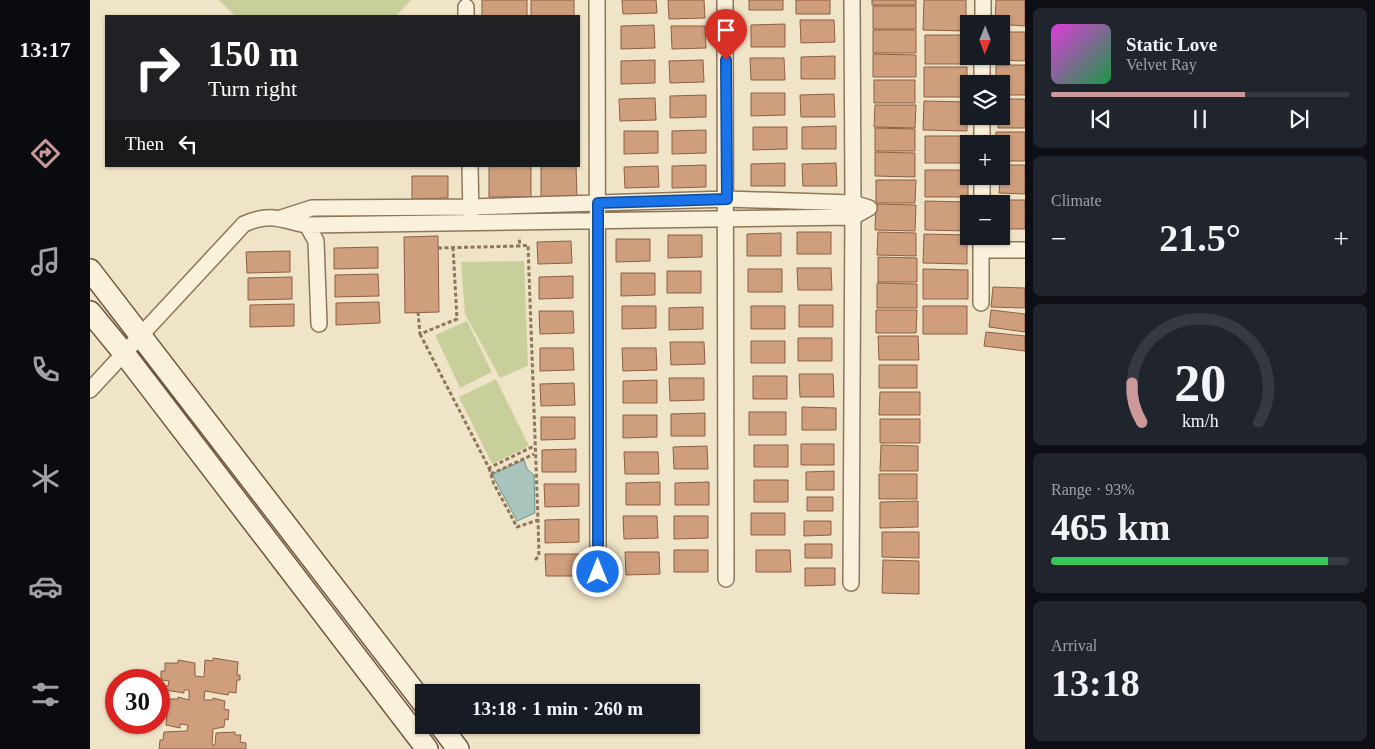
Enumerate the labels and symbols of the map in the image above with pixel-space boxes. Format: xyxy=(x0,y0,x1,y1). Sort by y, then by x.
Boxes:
pin xyxy=(705,9,747,60)
north arrow xyxy=(960,15,1010,65)
position arrow xyxy=(571,545,623,597)
speed limit sign: 30 xyxy=(105,669,170,734)

